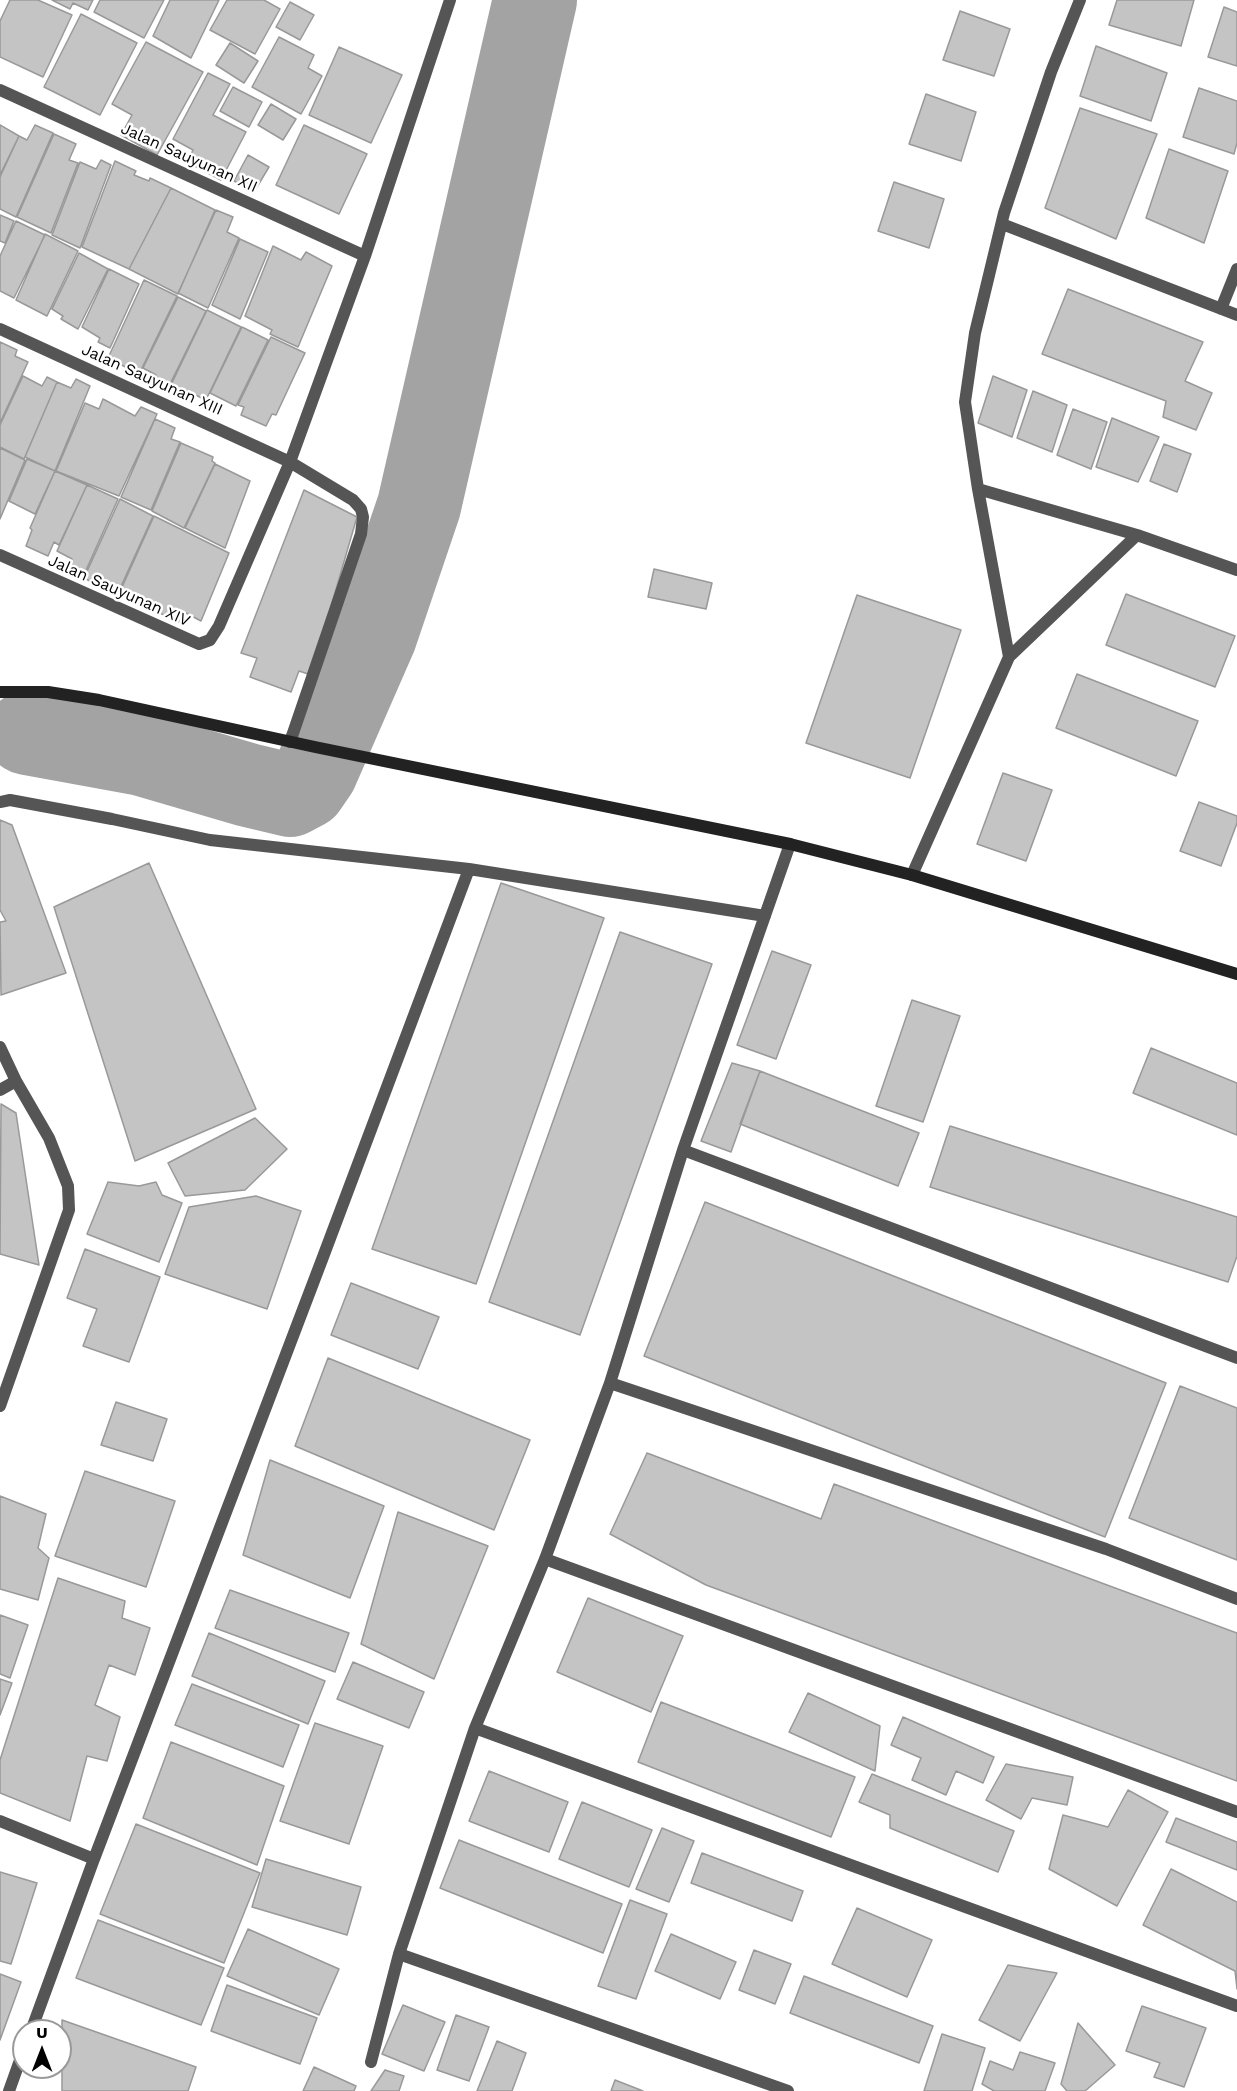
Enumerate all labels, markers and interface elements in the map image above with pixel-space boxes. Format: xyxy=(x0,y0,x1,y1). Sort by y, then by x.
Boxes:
street label: Jalan Sauyunan XII xyxy=(118,119,260,197)
street label: Jalan Sauyunan XIII xyxy=(78,340,226,420)
street label: Jalan Sauyunan XIV xyxy=(45,551,193,631)
north arrow xyxy=(12,2019,72,2079)
text: U xyxy=(36,2023,48,2042)

